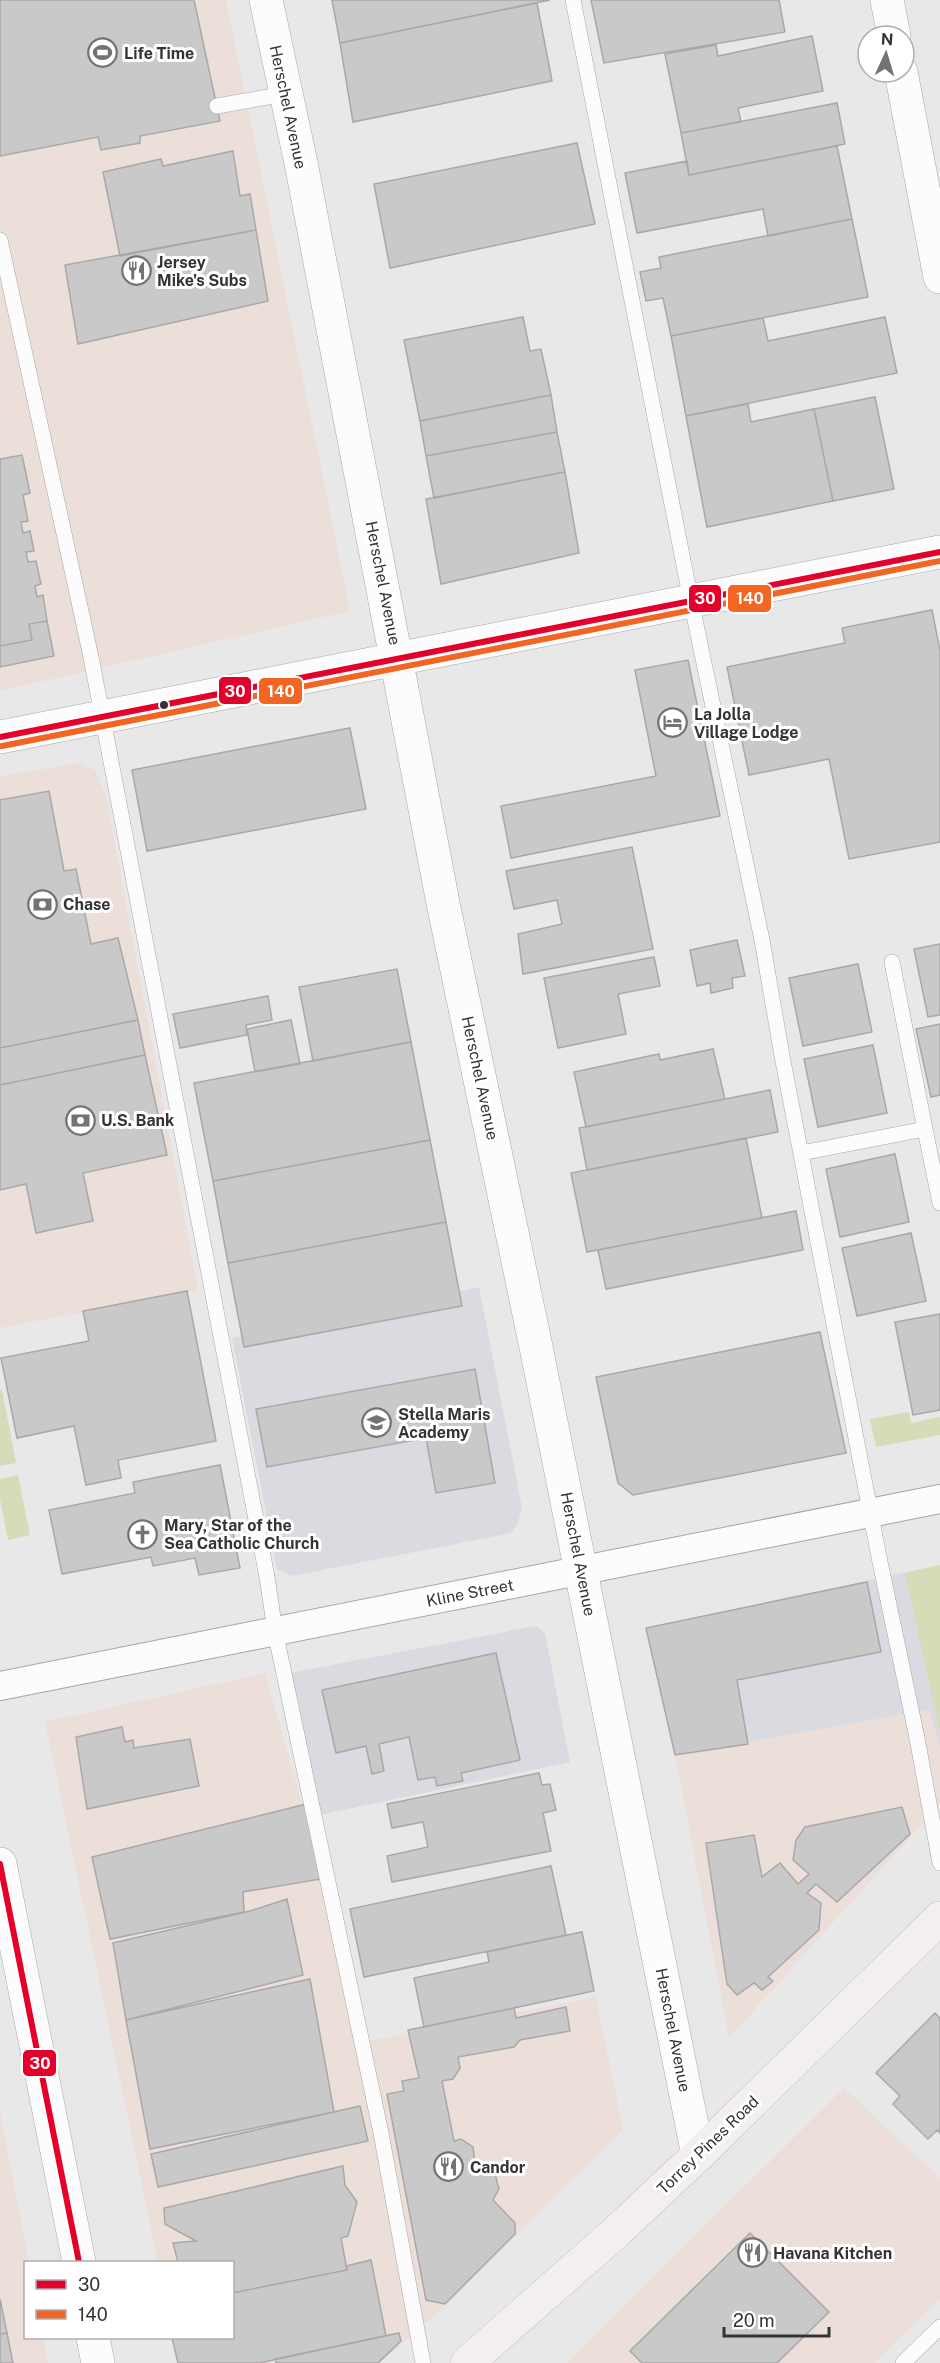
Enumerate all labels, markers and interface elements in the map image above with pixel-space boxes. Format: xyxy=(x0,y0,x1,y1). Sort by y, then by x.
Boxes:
north arrow xyxy=(856,24,916,84)
text: N xyxy=(880,30,894,49)
sports icon: Life Time xyxy=(87,37,119,69)
street label: Herschel Avenue xyxy=(266,43,310,171)
place label: Life Time xyxy=(124,44,194,63)
place label: Jersey Mike's Subs xyxy=(157,253,247,290)
restaurant icon: Jersey Mike's Subs xyxy=(120,255,152,287)
street label: Herschel Avenue xyxy=(362,519,404,647)
line badge: 30 xyxy=(688,584,722,613)
line badge: 140 xyxy=(727,584,772,613)
text: 30 xyxy=(695,589,715,608)
text: 140 xyxy=(736,589,764,608)
line badge: 30 xyxy=(218,676,252,705)
line badge: 140 xyxy=(258,677,303,705)
text: 30 xyxy=(225,682,245,701)
text: 140 xyxy=(267,682,295,701)
unlabelled marker xyxy=(158,699,170,711)
place label: La Jolla Village Lodge xyxy=(694,705,799,742)
hotel icon: La Jolla Village Lodge xyxy=(657,707,689,739)
bank icon: Chase xyxy=(26,888,58,920)
place label: Chase xyxy=(63,895,111,914)
street label: Herschel Avenue xyxy=(458,1014,502,1142)
bank icon: U.S. Bank xyxy=(64,1104,96,1136)
place label: U.S. Bank xyxy=(101,1111,174,1130)
place label: Stella Maris Academy xyxy=(398,1405,490,1442)
school or university icon: Stella Maris Academy xyxy=(361,1407,393,1439)
street label: Herschel Avenue xyxy=(557,1490,599,1618)
place label: Mary, Star of the Sea Catholic Church xyxy=(164,1516,319,1553)
church icon: Mary, Star of the Sea Catholic Church xyxy=(127,1518,159,1550)
street label: Kline Street xyxy=(425,1575,515,1611)
street label: Herschel Avenue xyxy=(652,1966,694,2094)
line badge: 30 xyxy=(22,2049,57,2077)
text: 30 xyxy=(30,2054,50,2073)
street label: Torrey Pines Road xyxy=(653,2092,763,2198)
restaurant icon: Candor xyxy=(433,2151,465,2183)
place label: Candor xyxy=(470,2158,526,2177)
restaurant icon: Havana Kitchen xyxy=(736,2237,768,2269)
place label: Havana Kitchen xyxy=(773,2244,892,2263)
legend xyxy=(24,2261,234,2339)
text: 30 xyxy=(78,2274,100,2295)
scale bar xyxy=(724,2300,829,2338)
text: 140 xyxy=(78,2304,108,2325)
text: 20 m xyxy=(733,2310,775,2331)

